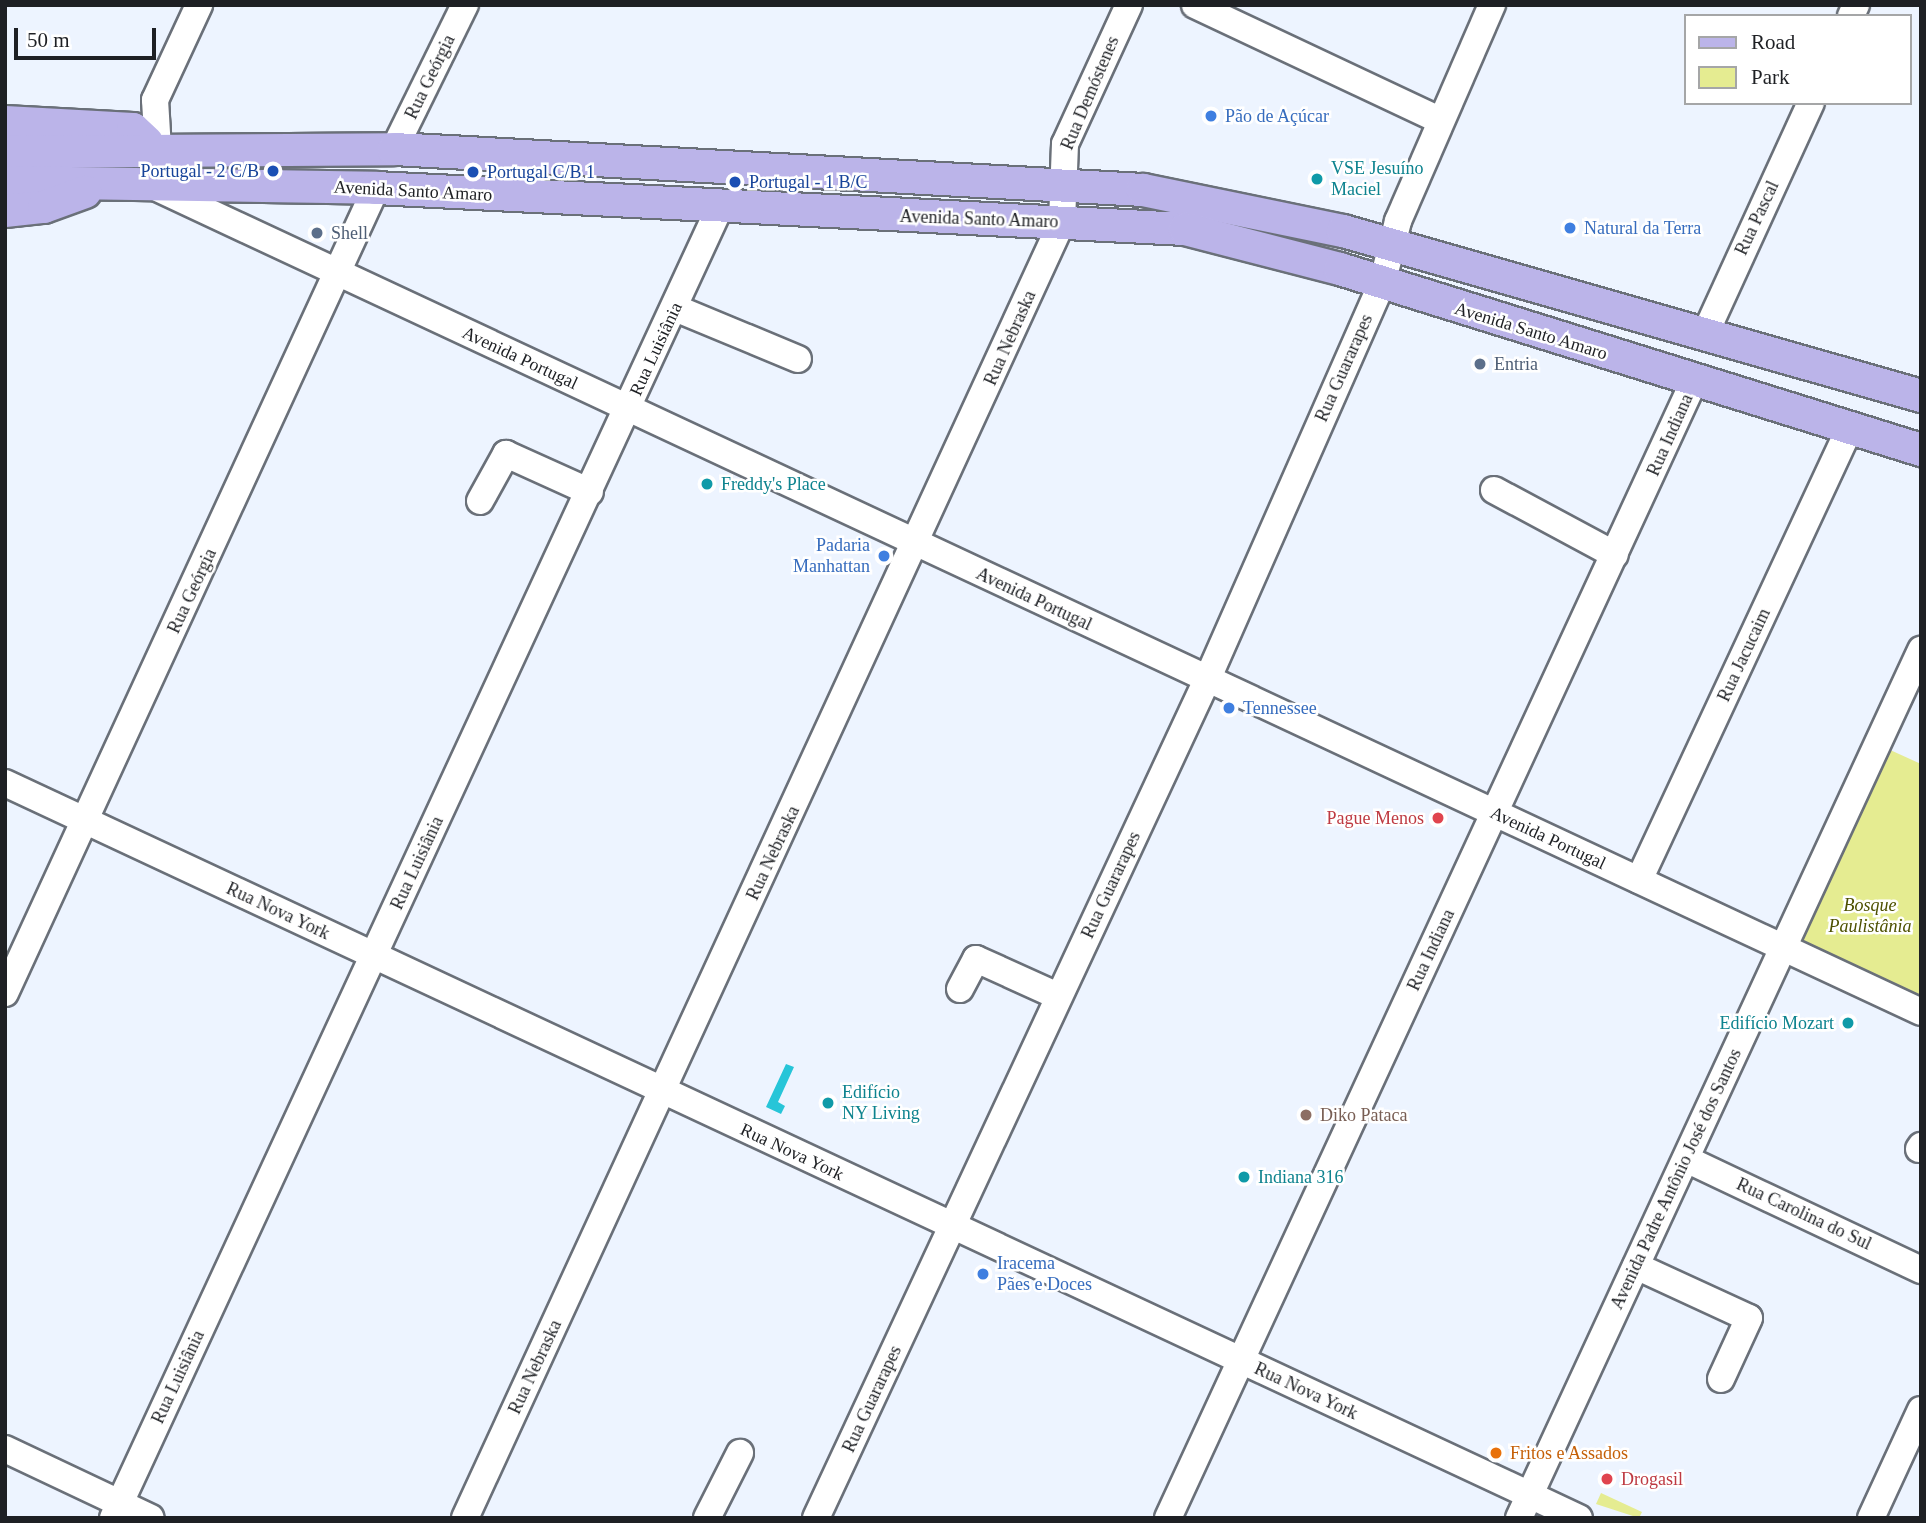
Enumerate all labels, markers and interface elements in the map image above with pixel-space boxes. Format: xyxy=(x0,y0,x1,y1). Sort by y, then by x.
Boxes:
scale bar xyxy=(18,14,159,58)
legend xyxy=(1685,14,1912,105)
text: 50 m xyxy=(27,28,70,52)
text: Road xyxy=(1751,30,1795,54)
street label: Rua Geórgia xyxy=(400,31,460,123)
street label: Rua Demóstenes xyxy=(1056,33,1124,153)
text: Park xyxy=(1751,65,1790,89)
place label: Pão de Açúcar xyxy=(1225,105,1330,127)
marker: Pão de Açúcar xyxy=(1203,108,1219,124)
place label: VSE Jesuíno Maciel xyxy=(1331,158,1424,200)
place label: Portugal - 2 C/B xyxy=(140,160,259,182)
place label: Portugal C/B 1 xyxy=(487,161,595,183)
marker: Portugal - 2 C/B xyxy=(265,163,281,179)
marker: Portugal C/B 1 xyxy=(465,164,481,180)
place label: Portugal - 1 B/C xyxy=(749,171,868,193)
marker: VSE Jesuíno Maciel xyxy=(1309,171,1325,187)
marker: Portugal - 1 B/C xyxy=(727,174,743,190)
street label: Avenida Santo Amaro xyxy=(333,176,493,206)
street label: Rua Pascal xyxy=(1730,177,1784,259)
street label: Avenida Santo Amaro xyxy=(899,205,1059,233)
place label: Natural da Terra xyxy=(1584,217,1702,239)
marker: Natural da Terra xyxy=(1562,220,1578,236)
place label: Shell xyxy=(331,222,368,244)
marker: Shell xyxy=(309,225,325,241)
street label: Rua Nebraska xyxy=(979,287,1041,389)
street label: Avenida Santo Amaro xyxy=(1452,297,1610,365)
street label: Rua Luisiânia xyxy=(625,299,687,399)
street label: Rua Guararapes xyxy=(1311,311,1377,425)
street label: Avenida Portugal xyxy=(459,322,581,394)
place label: Entria xyxy=(1494,353,1538,375)
marker: Entria xyxy=(1472,356,1488,372)
street label: Rua Indiana xyxy=(1642,391,1698,479)
place label: Freddy's Place xyxy=(721,473,826,495)
marker: Freddy's Place xyxy=(699,476,715,492)
place label: Padaria Manhattan xyxy=(793,535,870,578)
street label: Rua Geórgia xyxy=(163,545,221,637)
marker: Padaria Manhattan xyxy=(876,548,892,564)
street label: Avenida Portugal xyxy=(973,563,1095,635)
street label: Rua Jacucaim xyxy=(1713,605,1775,705)
place label: Tennessee xyxy=(1243,697,1317,719)
marker: Tennessee xyxy=(1221,700,1237,716)
street label: Rua Nebraska xyxy=(742,802,804,904)
street label: Avenida Portugal xyxy=(1487,802,1609,874)
place label: Pague Menos xyxy=(1327,807,1424,829)
marker: Pague Menos xyxy=(1430,810,1446,826)
street label: Rua Luisiânia xyxy=(386,813,448,913)
street label: Rua Guararapes xyxy=(1077,828,1145,942)
street label: Rua Nova York xyxy=(223,878,333,944)
park label: Bosque Paulistânia xyxy=(1828,895,1912,937)
street label: Rua Indiana xyxy=(1403,906,1459,994)
place label: Edifício Mozart xyxy=(1720,1012,1834,1034)
marker: Edifício Mozart xyxy=(1840,1015,1856,1031)
street label: Avenida Padre Antônio José dos Santos xyxy=(1606,1045,1746,1313)
place label: Edifício NY Living xyxy=(842,1082,920,1124)
marker: Edifício NY Living xyxy=(820,1095,836,1111)
place label: Diko Pataca xyxy=(1320,1104,1407,1126)
marker: Diko Pataca xyxy=(1298,1107,1314,1123)
street label: Rua Nova York xyxy=(737,1119,847,1185)
place label: Indiana 316 xyxy=(1258,1166,1343,1188)
marker: Indiana 316 xyxy=(1236,1169,1252,1185)
street label: Rua Carolina do Sul xyxy=(1733,1173,1875,1255)
place label: Iracema Pães e Doces xyxy=(997,1253,1092,1296)
marker: Iracema Pães e Doces xyxy=(975,1266,991,1282)
street label: Rua Nebraska xyxy=(504,1316,566,1418)
street label: Rua Luisiânia xyxy=(147,1327,209,1427)
street label: Rua Guararapes xyxy=(838,1342,906,1456)
street label: Rua Nova York xyxy=(1251,1358,1361,1424)
place label: Fritos e Assados xyxy=(1510,1442,1629,1464)
marker: Fritos e Assados xyxy=(1488,1445,1504,1461)
place label: Drogasil xyxy=(1621,1468,1683,1490)
marker: Drogasil xyxy=(1599,1471,1615,1487)

